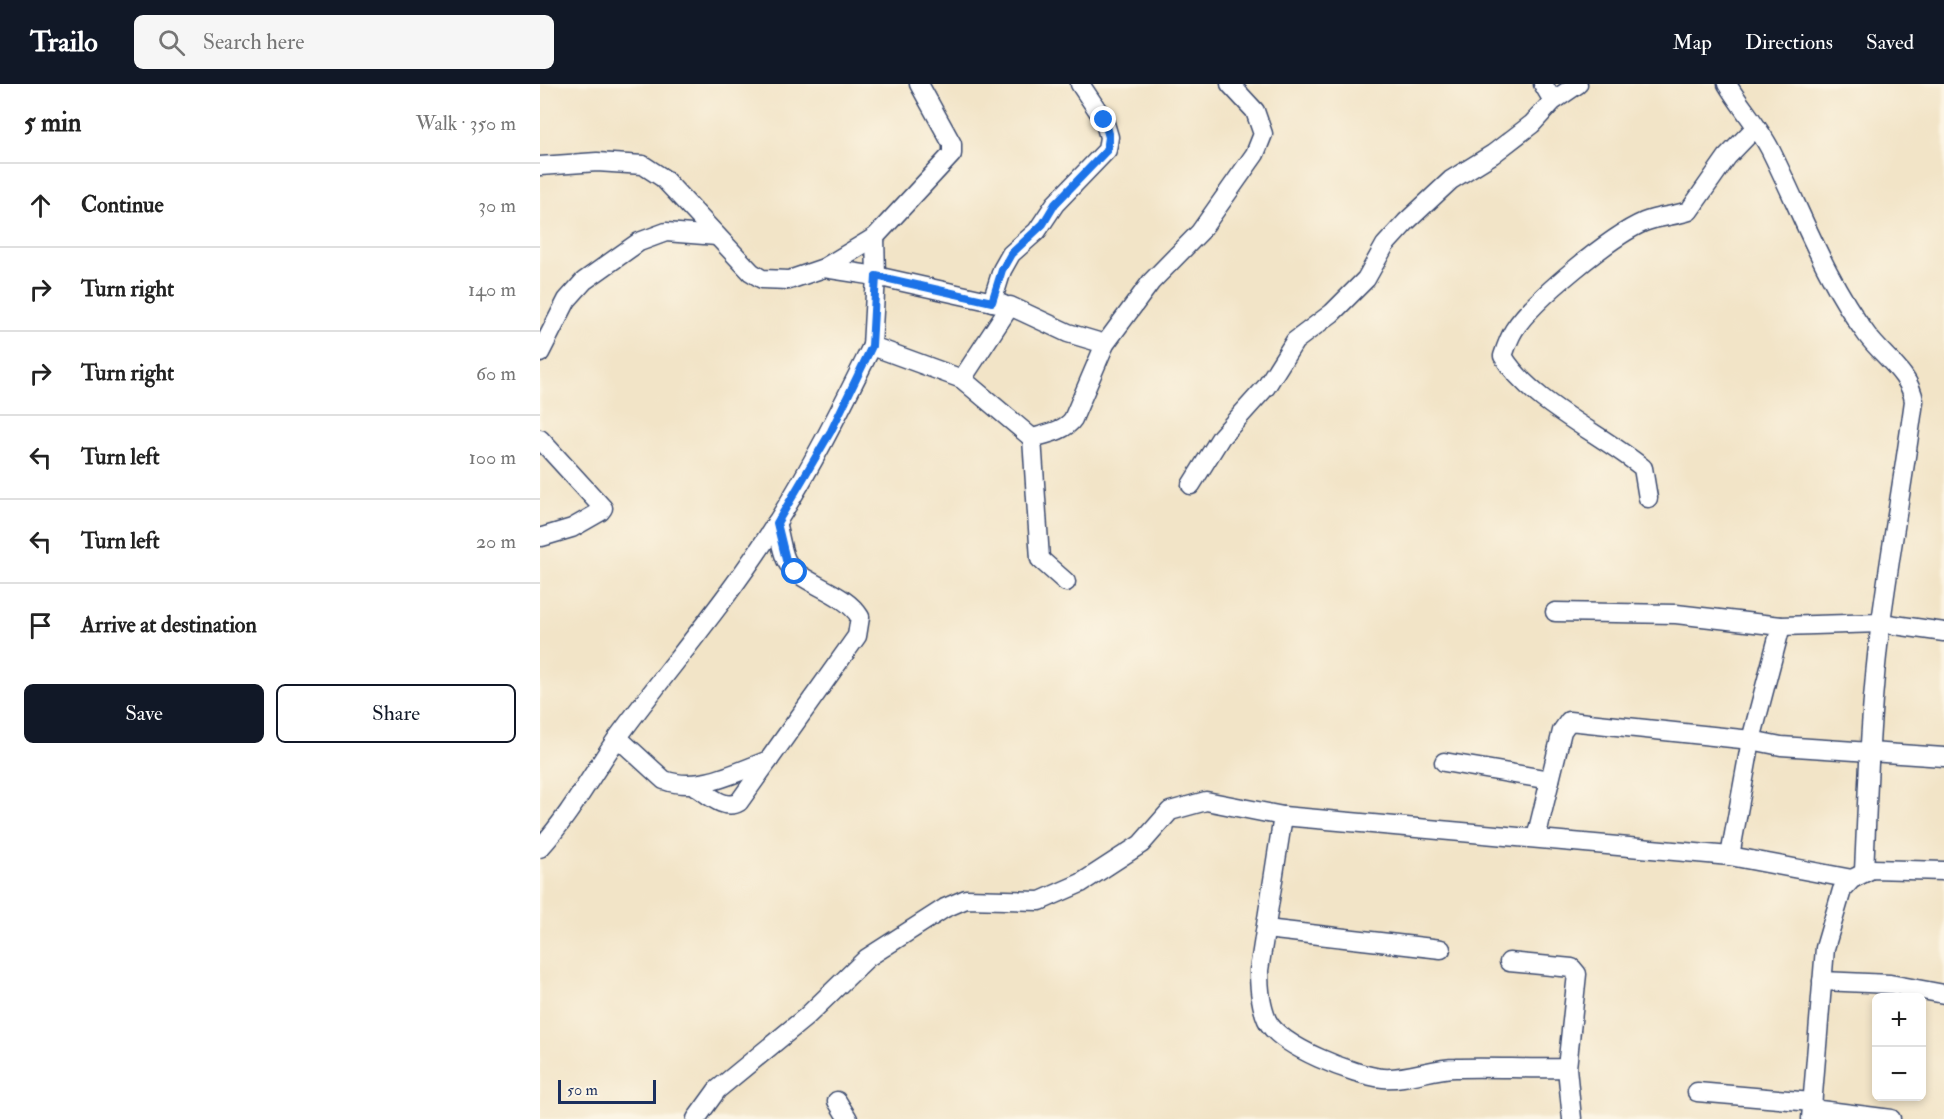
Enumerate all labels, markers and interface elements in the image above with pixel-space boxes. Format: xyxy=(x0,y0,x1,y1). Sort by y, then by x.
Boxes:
search box xyxy=(134,15,554,69)
text: Trailo xyxy=(30,25,98,60)
icon: search xyxy=(155,26,188,59)
text: Search here xyxy=(203,28,304,56)
text: Map xyxy=(1672,29,1712,56)
text: Directions xyxy=(1745,29,1833,56)
text: Saved xyxy=(1866,29,1914,56)
route end xyxy=(1090,106,1116,132)
text: 5 min xyxy=(24,107,81,139)
text: Walk · 350 m xyxy=(416,111,516,136)
icon: ahead xyxy=(24,189,57,222)
text: Continue xyxy=(81,191,164,219)
text: 30 m xyxy=(478,193,516,218)
icon: right xyxy=(24,273,57,306)
text: Turn right xyxy=(81,275,174,303)
text: 140 m xyxy=(468,277,516,302)
icon: right xyxy=(24,357,57,390)
text: Turn right xyxy=(81,359,174,387)
text: 60 m xyxy=(476,361,516,386)
icon: left xyxy=(24,441,57,474)
text: Turn left xyxy=(81,443,160,471)
text: 100 m xyxy=(469,445,516,470)
icon: left xyxy=(24,525,57,558)
text: Turn left xyxy=(81,527,160,555)
text: 20 m xyxy=(476,529,516,554)
route start xyxy=(781,558,807,584)
icon: arrive xyxy=(24,609,57,642)
text: Arrive at destination xyxy=(81,611,257,639)
button: Save xyxy=(24,684,264,743)
button: Share xyxy=(276,684,516,743)
map controls xyxy=(1872,993,1926,1101)
button: + xyxy=(1872,993,1926,1047)
button: − xyxy=(1872,1047,1926,1101)
scale bar xyxy=(558,1077,656,1104)
text: 50 m xyxy=(567,1080,598,1100)

